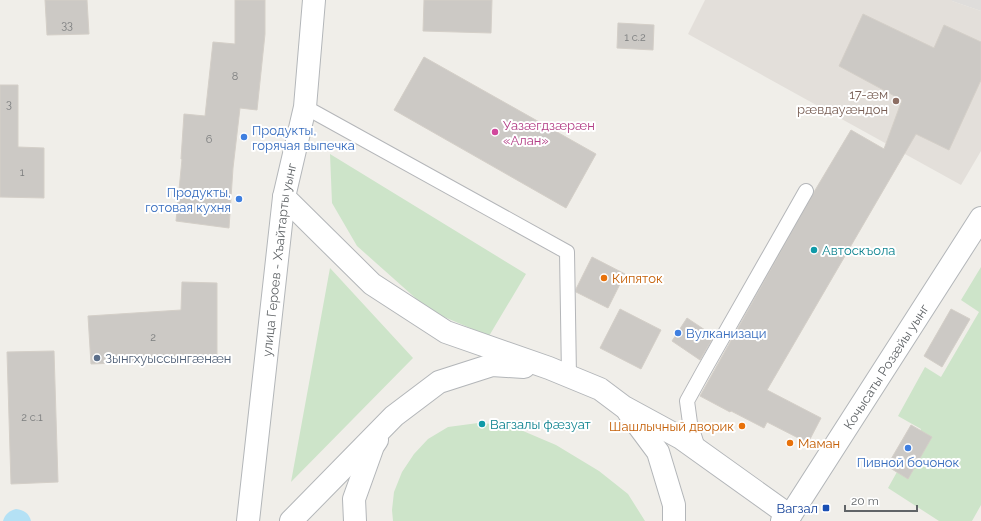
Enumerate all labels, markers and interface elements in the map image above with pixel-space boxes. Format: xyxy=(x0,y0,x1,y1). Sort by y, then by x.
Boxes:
house number: 33 xyxy=(61,19,73,32)
house number: 1 с.2 xyxy=(624,31,646,44)
house number: 8 xyxy=(232,70,238,83)
place label: 17-æм рӕвдауӕндон xyxy=(797,87,888,117)
marker: 17-æм рӕвдауӕндон xyxy=(891,96,901,106)
house number: 3 xyxy=(6,98,12,111)
place label: Уазæгдзæрæн «Алан» xyxy=(503,118,595,148)
place label: Продукты, горячая выпечка xyxy=(252,123,355,153)
marker: Уазæгдзæрæн «Алан» xyxy=(490,127,500,137)
marker: Продукты, горячая выпечка xyxy=(239,132,249,142)
house number: 6 xyxy=(206,133,213,146)
street label: улица Героев - Хъайтарты уынг xyxy=(259,162,300,358)
house number: 1 xyxy=(20,166,25,179)
place label: Продукты, готовая кухня xyxy=(145,185,231,215)
marker: Продукты, готовая кухня xyxy=(234,194,244,204)
place label: Автоскъола xyxy=(822,243,895,258)
marker: Автоскъола xyxy=(809,245,819,255)
place label: Кипяток xyxy=(612,271,663,286)
marker: Кипяток xyxy=(599,273,609,283)
street label: Кочысаты Розæйы уынг xyxy=(841,301,932,432)
place label: Вулканизаци xyxy=(686,326,767,341)
marker: Вулканизаци xyxy=(673,328,683,338)
house number: 2 xyxy=(150,331,156,344)
place label: Зынгхуыссынгæнæн xyxy=(105,351,231,366)
marker: Зынгхуыссынгæнæн xyxy=(92,353,102,363)
house number: 2 с.1 xyxy=(21,411,43,424)
place label: Вагзалы фæзуат xyxy=(490,417,591,432)
marker: Вагзалы фæзуат xyxy=(477,419,487,429)
place label: Шашлычный дворик xyxy=(609,419,734,434)
marker: Шашлычный дворик xyxy=(737,421,747,431)
place label: Маман xyxy=(798,436,840,451)
marker: Маман xyxy=(785,438,795,448)
marker: Пивной бочонок xyxy=(903,443,913,453)
place label: Пивной бочонок xyxy=(857,455,959,470)
scale bar xyxy=(845,487,917,513)
text: 20 m xyxy=(851,494,879,508)
place label: Вагзал xyxy=(777,501,818,516)
marker: Вагзал xyxy=(821,503,831,513)

